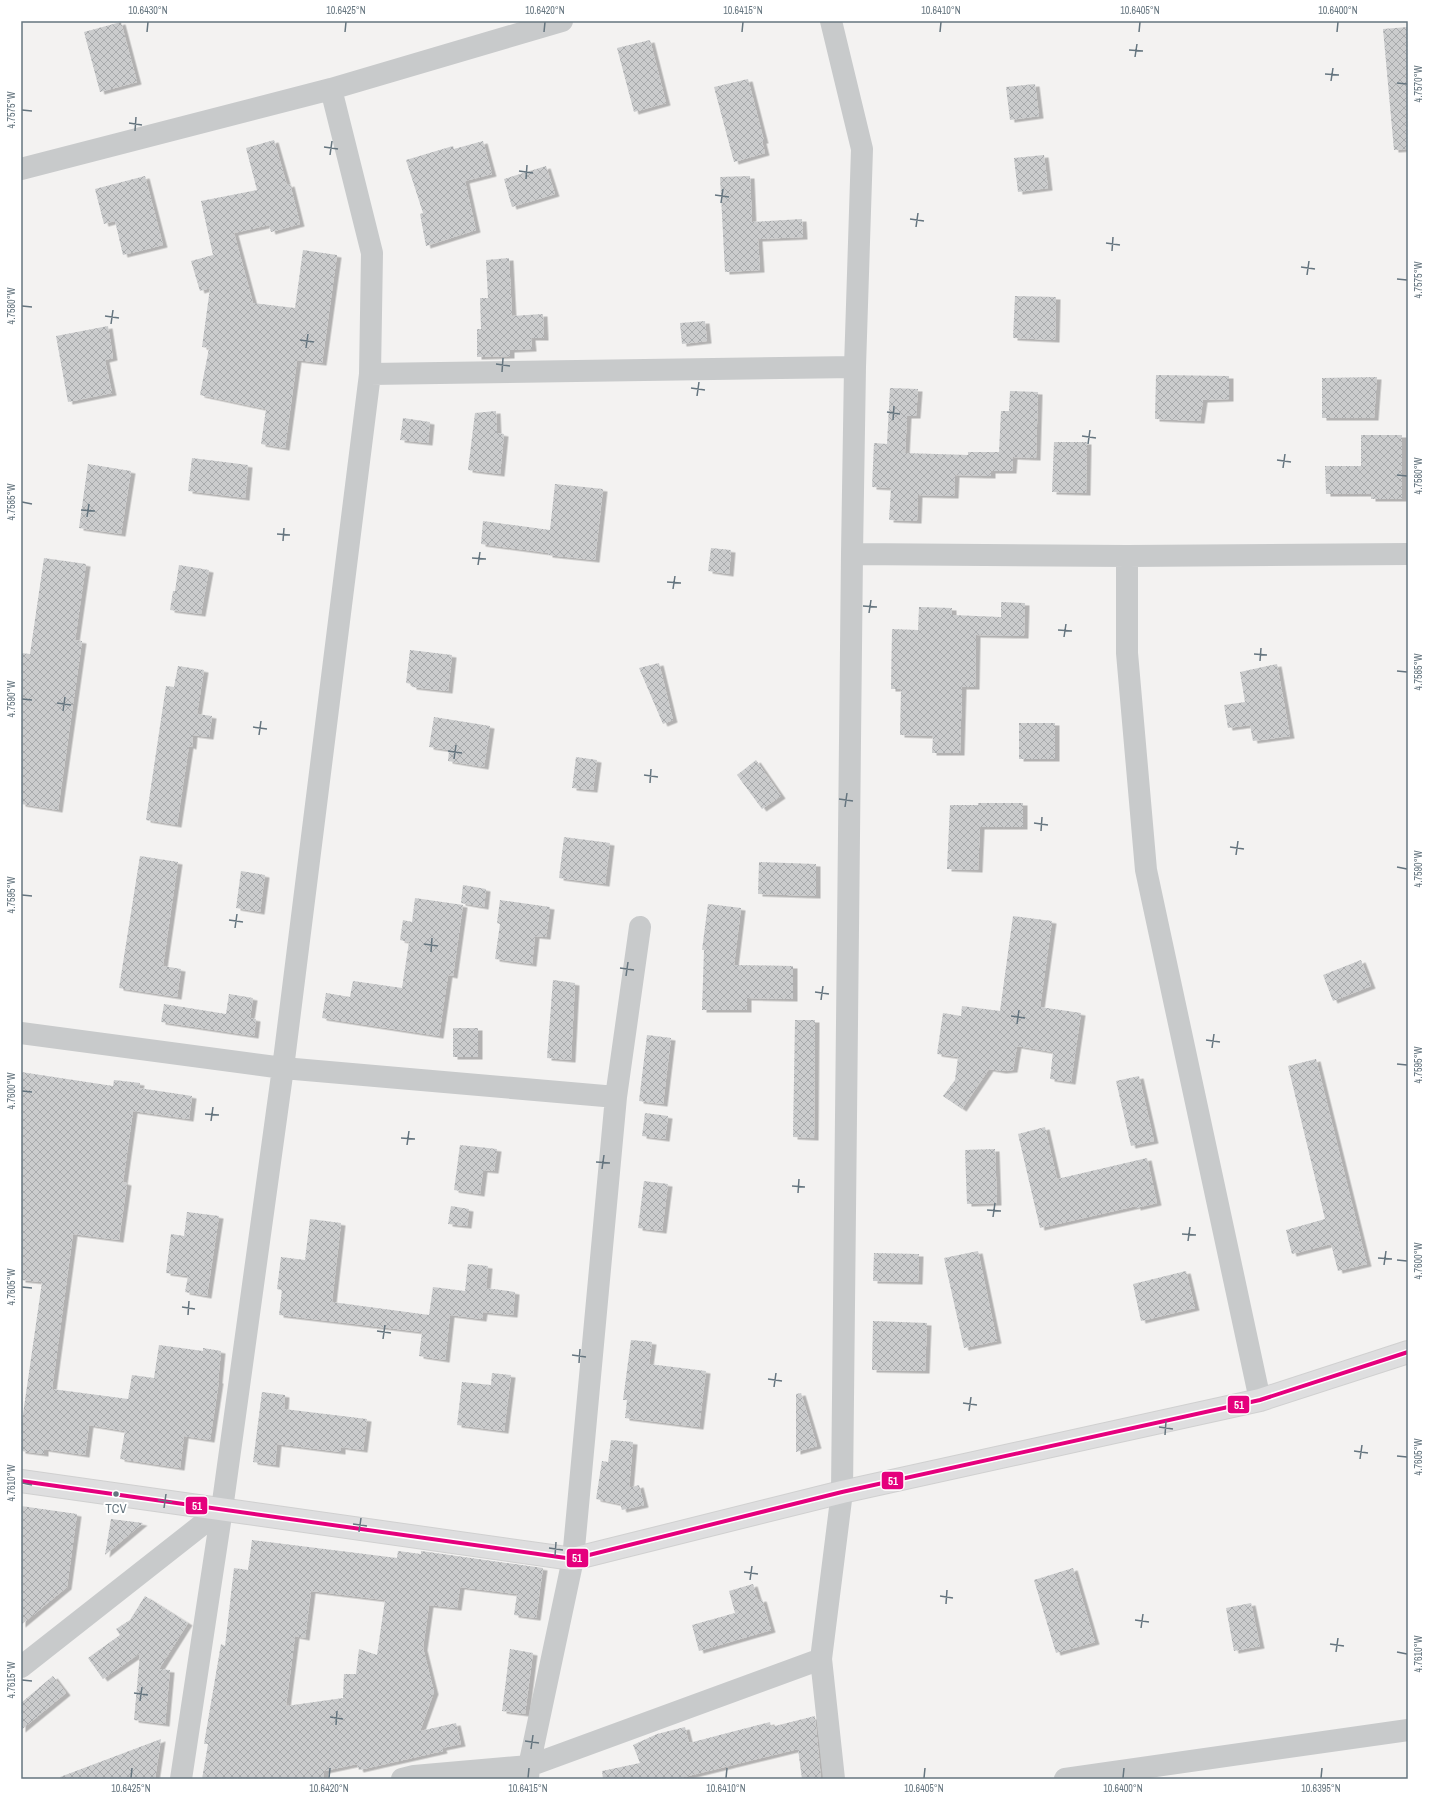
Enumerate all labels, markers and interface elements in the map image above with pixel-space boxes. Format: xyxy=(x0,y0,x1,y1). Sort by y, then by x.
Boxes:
text: 10.6430°N xyxy=(128,4,168,17)
text: 10.6425°N xyxy=(326,4,366,17)
text: 10.6420°N xyxy=(525,4,565,17)
text: 10.6415°N xyxy=(723,4,763,17)
text: 10.6410°N xyxy=(921,4,961,17)
text: 10.6405°N xyxy=(1120,4,1160,17)
text: 10.6400°N xyxy=(1318,4,1358,17)
text: 4.7570°W xyxy=(1412,65,1425,102)
text: 4.7575°W xyxy=(5,91,18,128)
text: 4.7575°W xyxy=(1412,261,1425,298)
text: 4.7580°W xyxy=(5,287,18,324)
text: 4.7580°W xyxy=(1412,457,1425,494)
text: 4.7585°W xyxy=(5,483,18,520)
text: 4.7585°W xyxy=(1412,653,1425,690)
text: 4.7590°W xyxy=(5,680,18,717)
text: 4.7590°W xyxy=(1412,850,1425,887)
text: 4.7595°W xyxy=(5,876,18,913)
text: 4.7595°W xyxy=(1412,1046,1425,1083)
text: 4.7600°W xyxy=(5,1072,18,1109)
text: 4.7600°W xyxy=(1412,1242,1425,1279)
text: 4.7605°W xyxy=(5,1268,18,1305)
line badge: 51 xyxy=(1227,1395,1250,1414)
text: 51 xyxy=(1234,1398,1244,1412)
text: 4.7605°W xyxy=(1412,1438,1425,1475)
text: 4.7610°W xyxy=(5,1464,18,1501)
line badge: 51 xyxy=(881,1471,904,1490)
text: 51 xyxy=(888,1474,898,1488)
marker: TCV xyxy=(111,1489,121,1499)
line badge: 51 xyxy=(185,1496,208,1515)
text: 51 xyxy=(192,1499,202,1513)
place label: TCV xyxy=(105,1500,127,1517)
line badge: 51 xyxy=(566,1548,589,1568)
text: 51 xyxy=(572,1551,582,1565)
text: 4.7610°W xyxy=(1412,1635,1425,1672)
text: 4.7615°W xyxy=(5,1661,18,1698)
text: 10.6425°N xyxy=(111,1782,151,1795)
text: 10.6420°N xyxy=(309,1782,349,1795)
text: 10.6415°N xyxy=(508,1782,548,1795)
text: 10.6410°N xyxy=(706,1782,746,1795)
text: 10.6405°N xyxy=(904,1782,944,1795)
text: 10.6400°N xyxy=(1103,1782,1143,1795)
text: 10.6395°N xyxy=(1301,1782,1341,1795)

